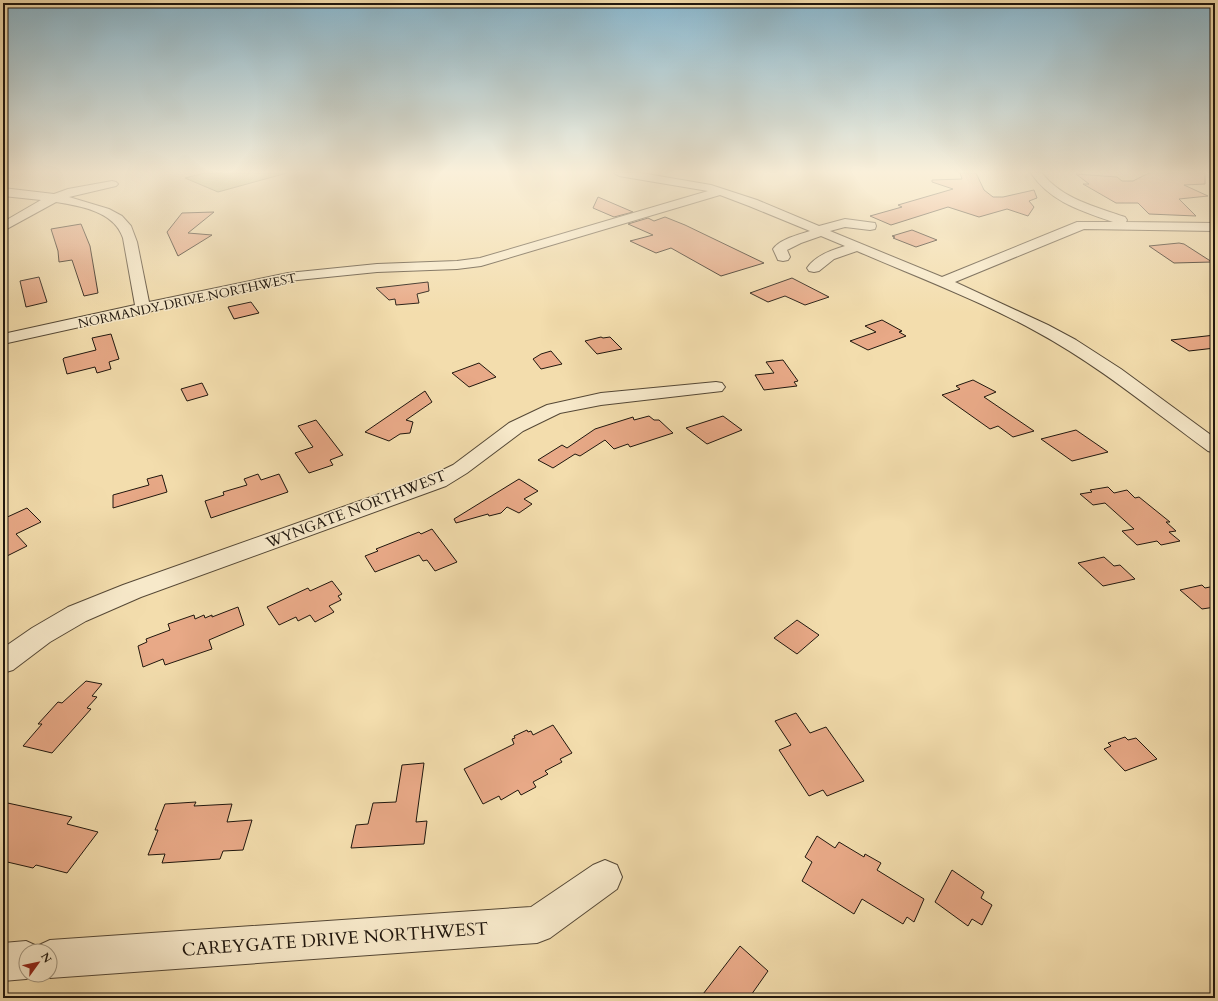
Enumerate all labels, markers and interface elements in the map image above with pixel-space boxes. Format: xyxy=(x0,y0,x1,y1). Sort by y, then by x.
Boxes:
street label: NORMANDY DRIVE NORTHWEST xyxy=(76,269,299,333)
street label: WYNGATE NORTHWEST xyxy=(262,465,449,553)
street label: CAREYGATE DRIVE NORTHWEST xyxy=(181,916,489,963)
north arrow xyxy=(18,943,58,983)
text: N xyxy=(37,950,55,966)

